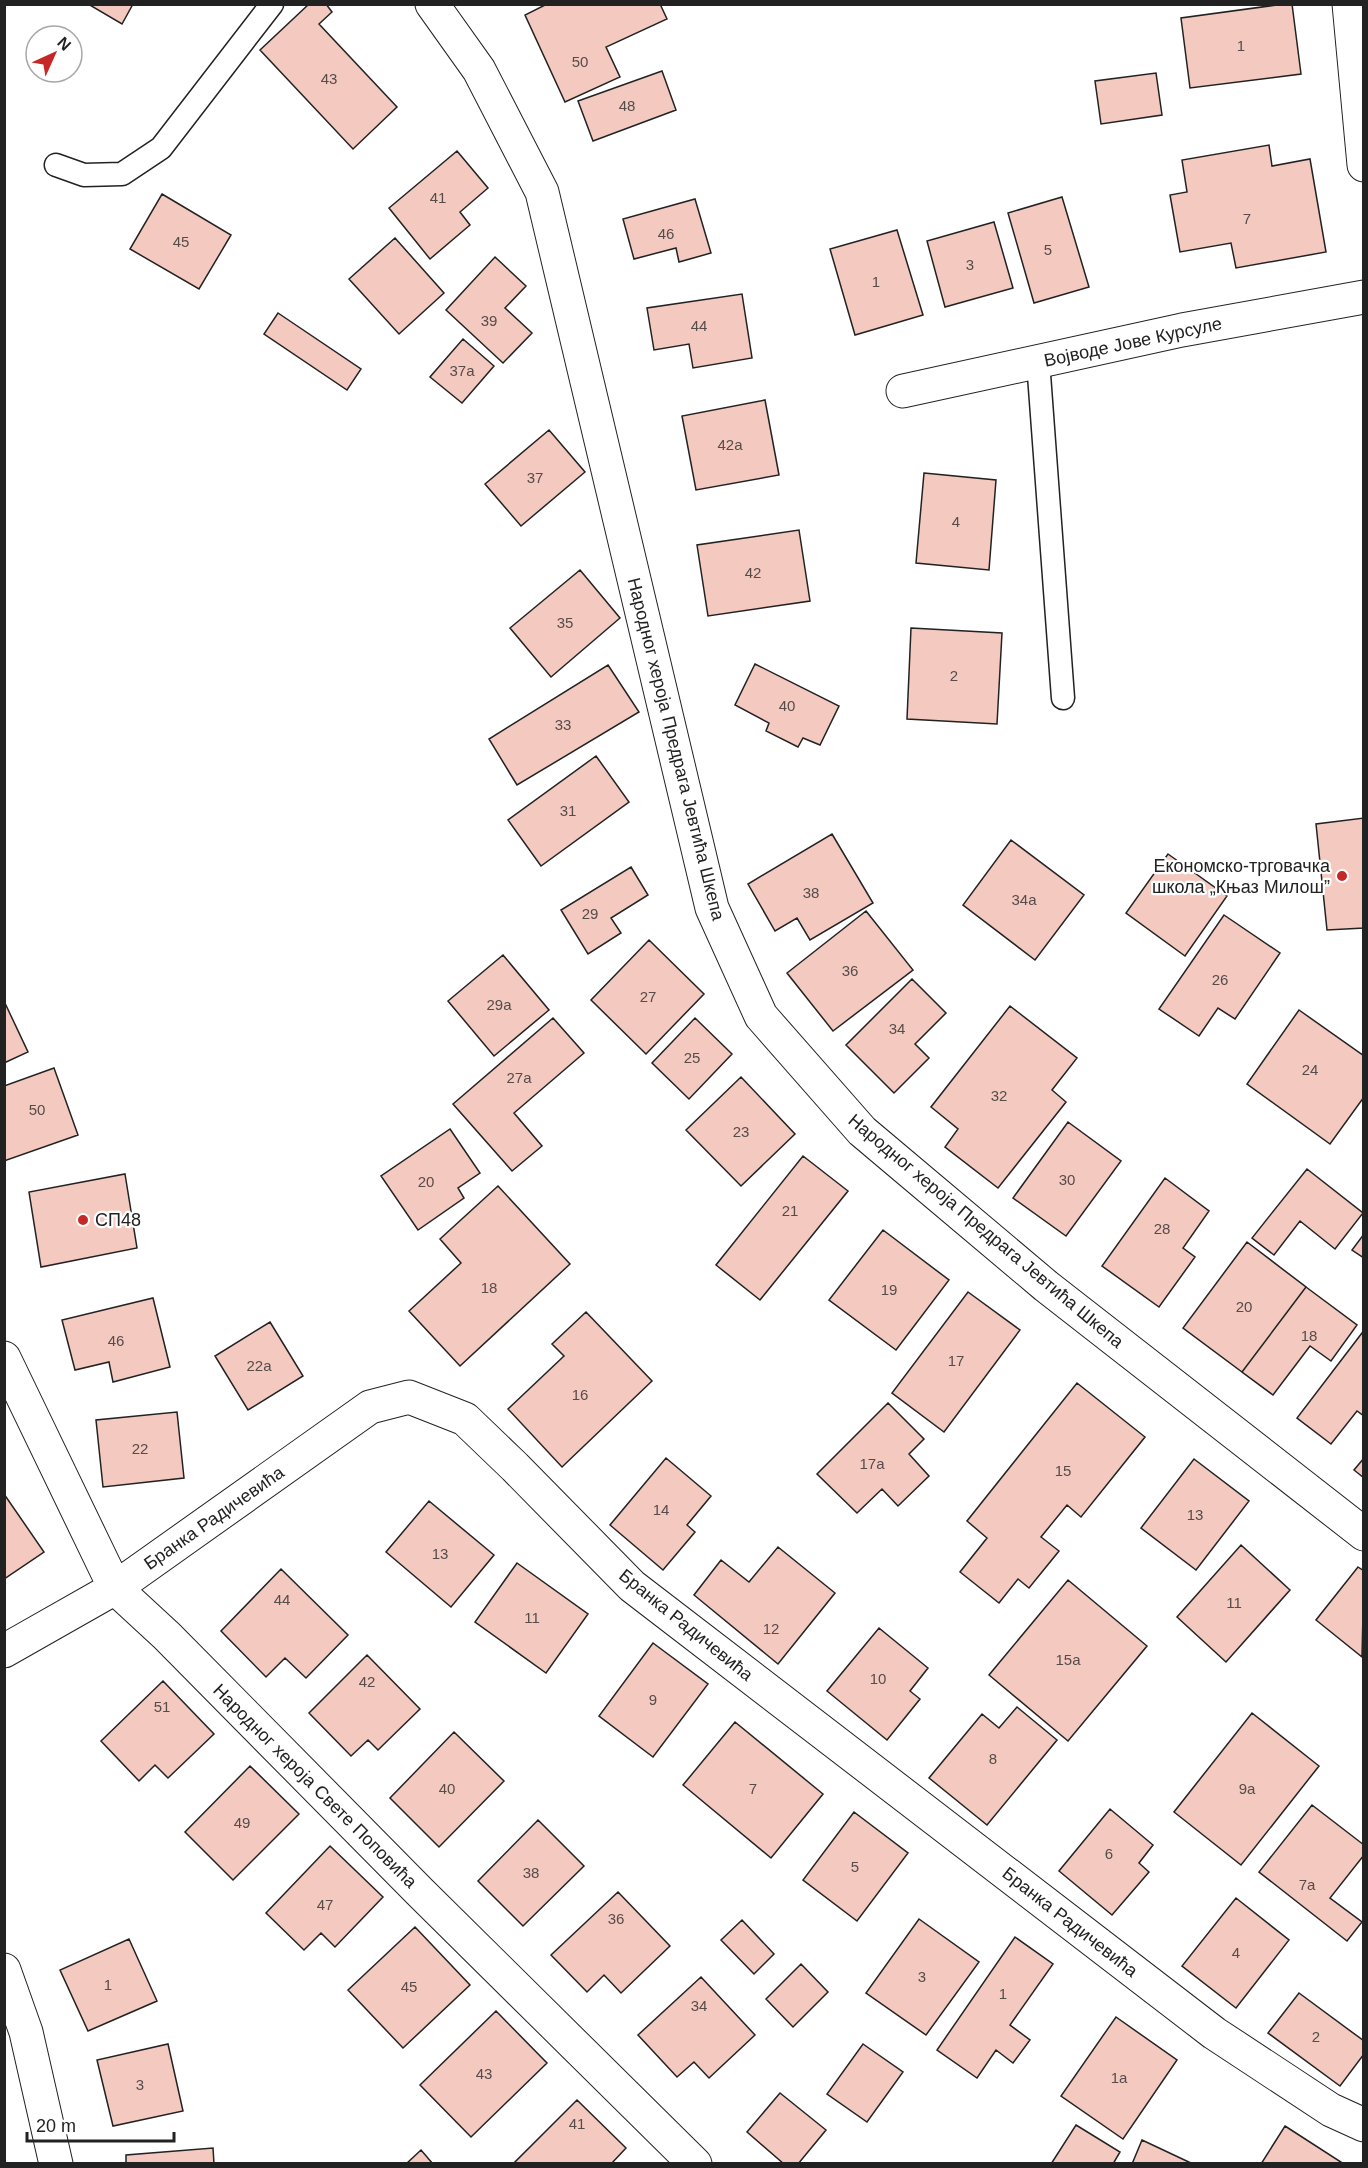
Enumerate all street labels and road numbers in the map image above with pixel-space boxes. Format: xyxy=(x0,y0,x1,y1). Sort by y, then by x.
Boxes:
street label: Војводе Јове Курсуле xyxy=(1042,313,1224,371)
street label: Народног хероја Предрага Јевтића Шкепа xyxy=(624,576,729,923)
street label: Народног хероја Предрага Јевтића Шкепа xyxy=(845,1110,1128,1353)
street label: Бранка Радичевића xyxy=(140,1462,289,1574)
street label: Бранка Радичевића xyxy=(615,1565,758,1686)
street label: Народног хероја Свете Поповића xyxy=(209,1680,422,1893)
street label: Бранка Радичевића xyxy=(998,1863,1142,1982)

